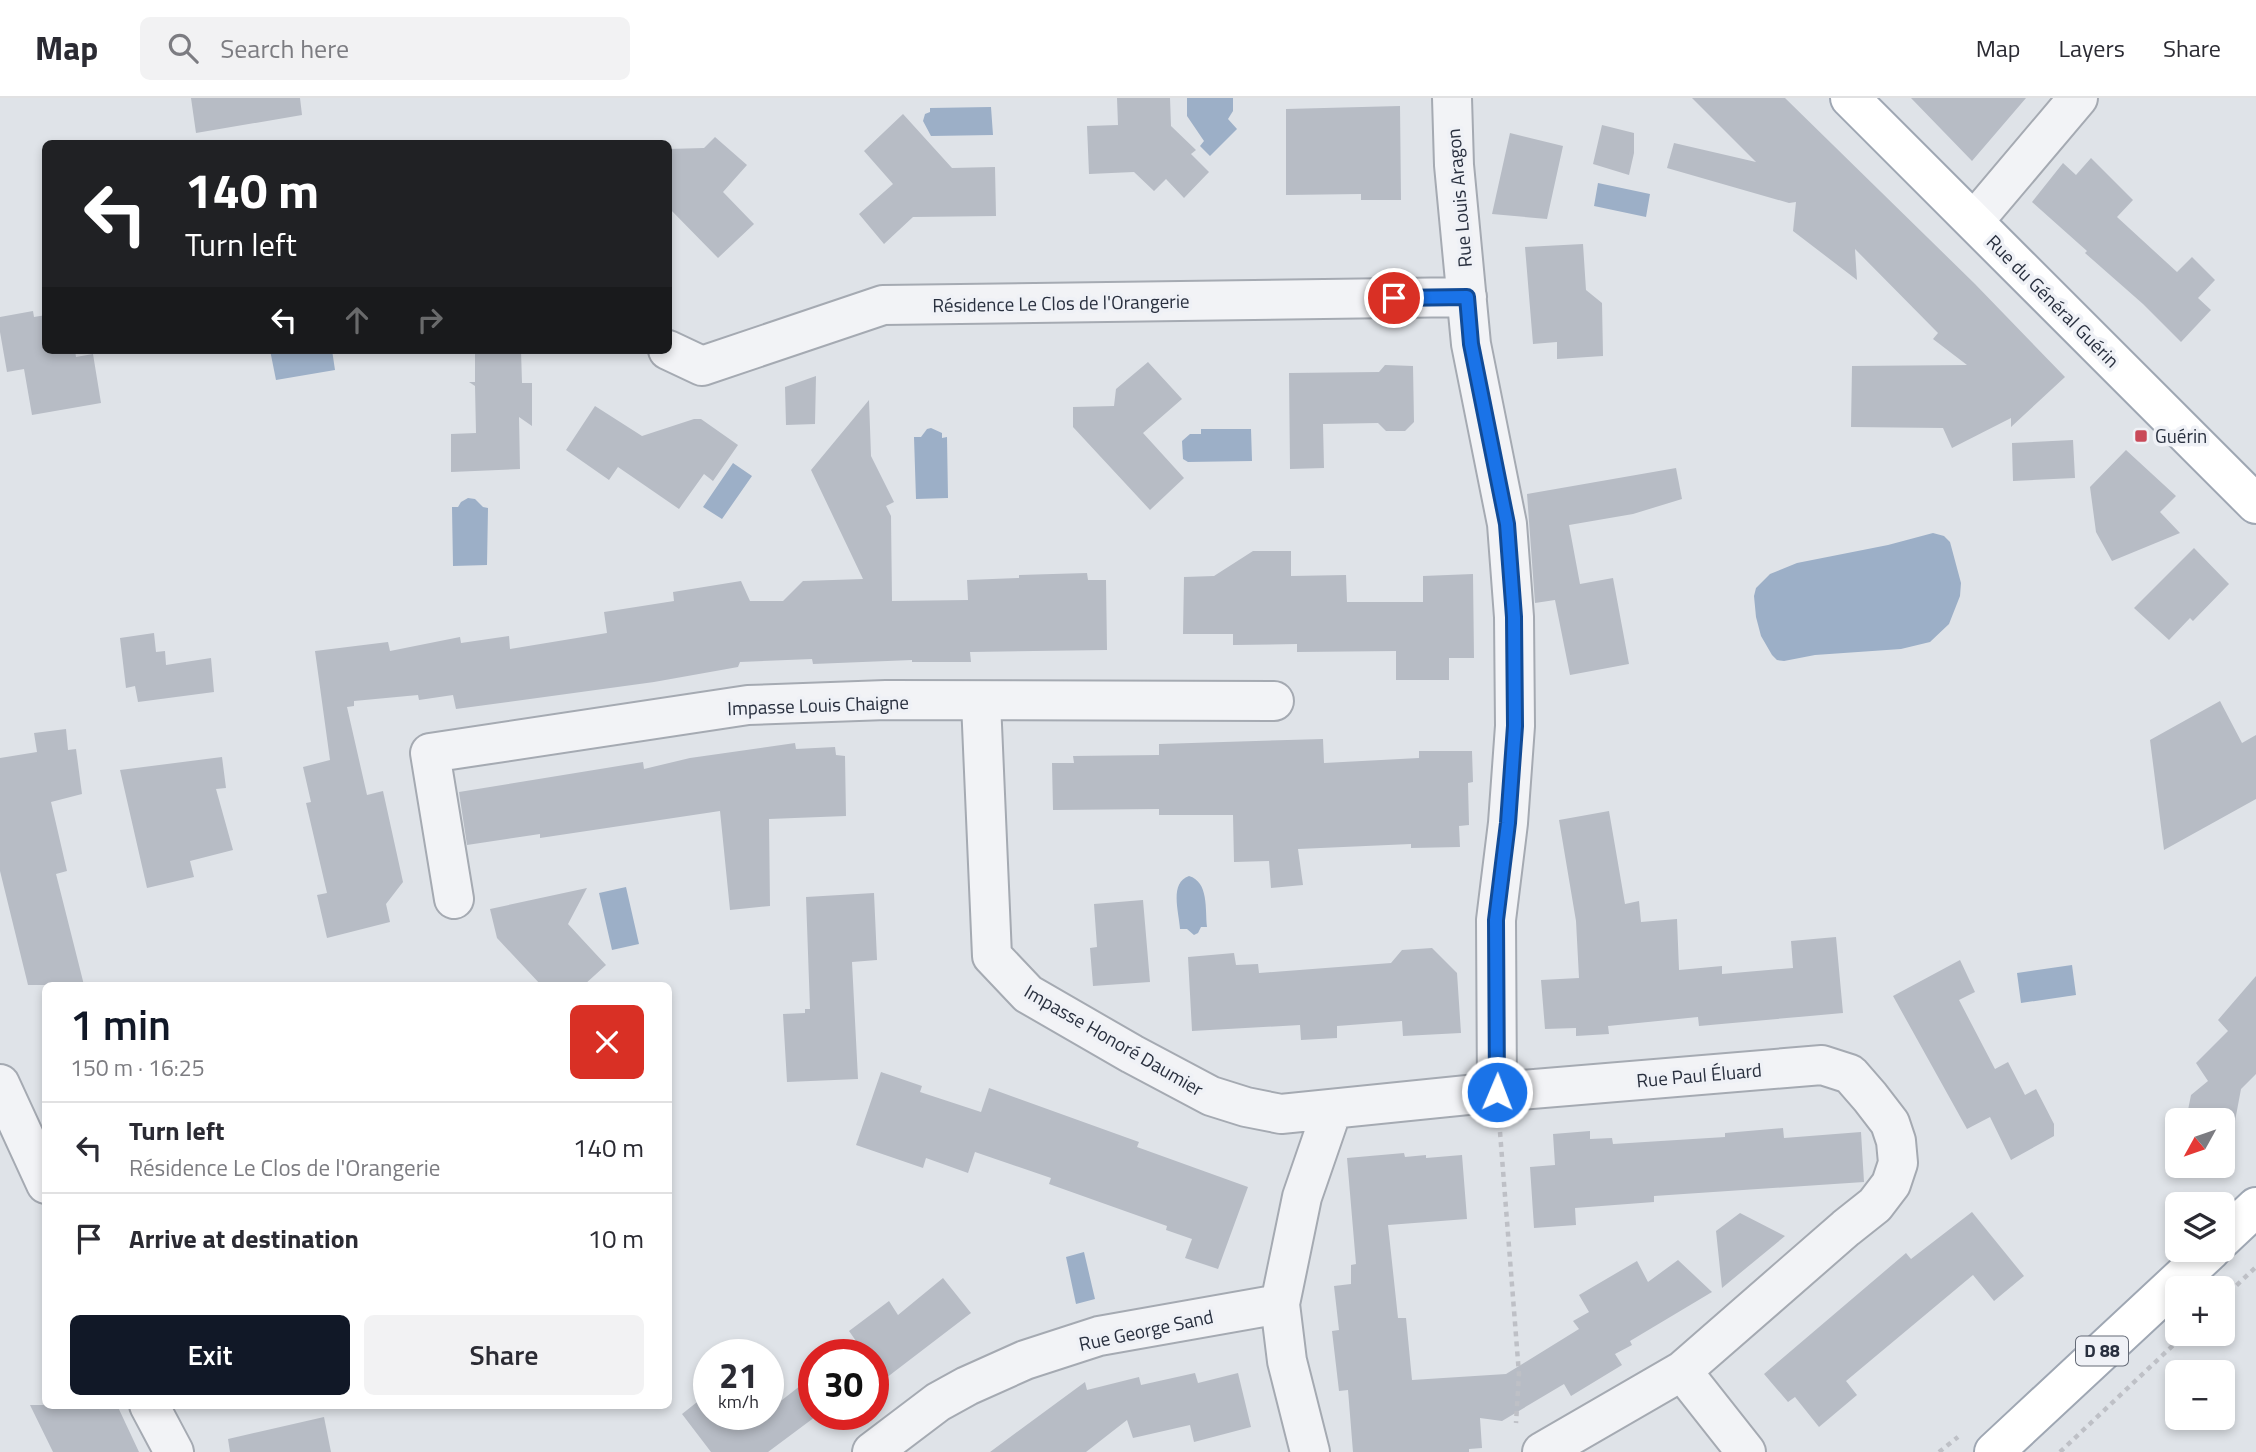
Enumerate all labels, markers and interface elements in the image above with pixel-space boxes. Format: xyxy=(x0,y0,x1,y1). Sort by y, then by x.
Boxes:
search box xyxy=(140,17,630,80)
text: Map xyxy=(35,23,98,73)
icon: search xyxy=(164,29,202,67)
text: Search here xyxy=(220,29,349,68)
text: Map xyxy=(1976,30,2021,66)
text: Layers xyxy=(2059,30,2125,66)
text: Share xyxy=(2163,30,2221,66)
street label: Rue Louis Aragon xyxy=(1438,127,1479,269)
text: 140 m xyxy=(185,152,319,227)
icon: left xyxy=(70,168,161,259)
text: Turn left xyxy=(185,220,297,268)
street label: Rue du Général Guérin xyxy=(1980,227,2127,374)
pin xyxy=(1364,268,1424,328)
icon: arrive xyxy=(1375,279,1413,317)
street label: Résidence Le Clos de l'Orangerie xyxy=(932,286,1190,319)
icon: left xyxy=(265,301,303,339)
icon: ahead xyxy=(338,301,376,339)
icon: right xyxy=(411,301,449,339)
place label: Guérin xyxy=(2155,421,2207,450)
marker: Guérin xyxy=(2133,428,2149,444)
street label: Impasse Louis Chaigne xyxy=(727,687,909,722)
street label: Impasse Honoré Daumier xyxy=(1019,976,1210,1103)
text: 1 min xyxy=(70,992,171,1056)
button: close xyxy=(570,1005,644,1079)
text: 150 m · 16:25 xyxy=(70,1050,205,1085)
position arrow xyxy=(1460,1055,1534,1129)
street label: Rue Paul Éluard xyxy=(1635,1055,1763,1094)
north arrow xyxy=(2165,1108,2235,1178)
map controls xyxy=(2165,1108,2235,1430)
text: Turn left xyxy=(129,1111,224,1150)
text: 140 m xyxy=(573,1128,644,1167)
icon: left xyxy=(70,1129,108,1167)
text: Résidence Le Clos de l'Orangerie xyxy=(129,1150,440,1185)
button: layers xyxy=(2165,1192,2235,1262)
text: Arrive at destination xyxy=(129,1219,359,1258)
text: 10 m xyxy=(587,1219,644,1258)
icon: arrive xyxy=(70,1220,108,1258)
button: + xyxy=(2165,1276,2235,1346)
street label: Rue George Sand xyxy=(1076,1301,1216,1358)
button: Exit xyxy=(70,1315,350,1395)
button: Share xyxy=(364,1315,644,1395)
road number: D 88 xyxy=(2076,1336,2128,1366)
speed limit sign: 30 xyxy=(798,1339,889,1430)
text: 21 xyxy=(719,1348,758,1402)
button: − xyxy=(2165,1360,2235,1430)
text: km/h xyxy=(718,1388,759,1415)

